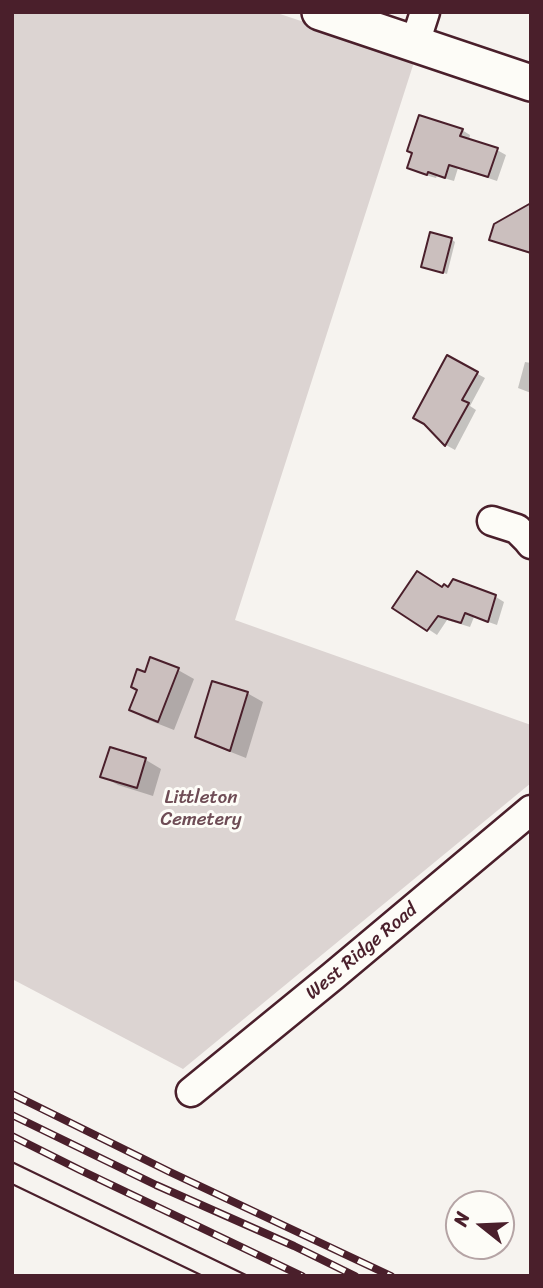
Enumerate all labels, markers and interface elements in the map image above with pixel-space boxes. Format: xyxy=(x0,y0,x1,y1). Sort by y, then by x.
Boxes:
park label: Littleton Cemetery xyxy=(160,787,242,831)
street label: West Ridge Road xyxy=(302,899,422,1005)
north arrow xyxy=(445,1190,515,1260)
text: N xyxy=(444,1208,479,1230)

